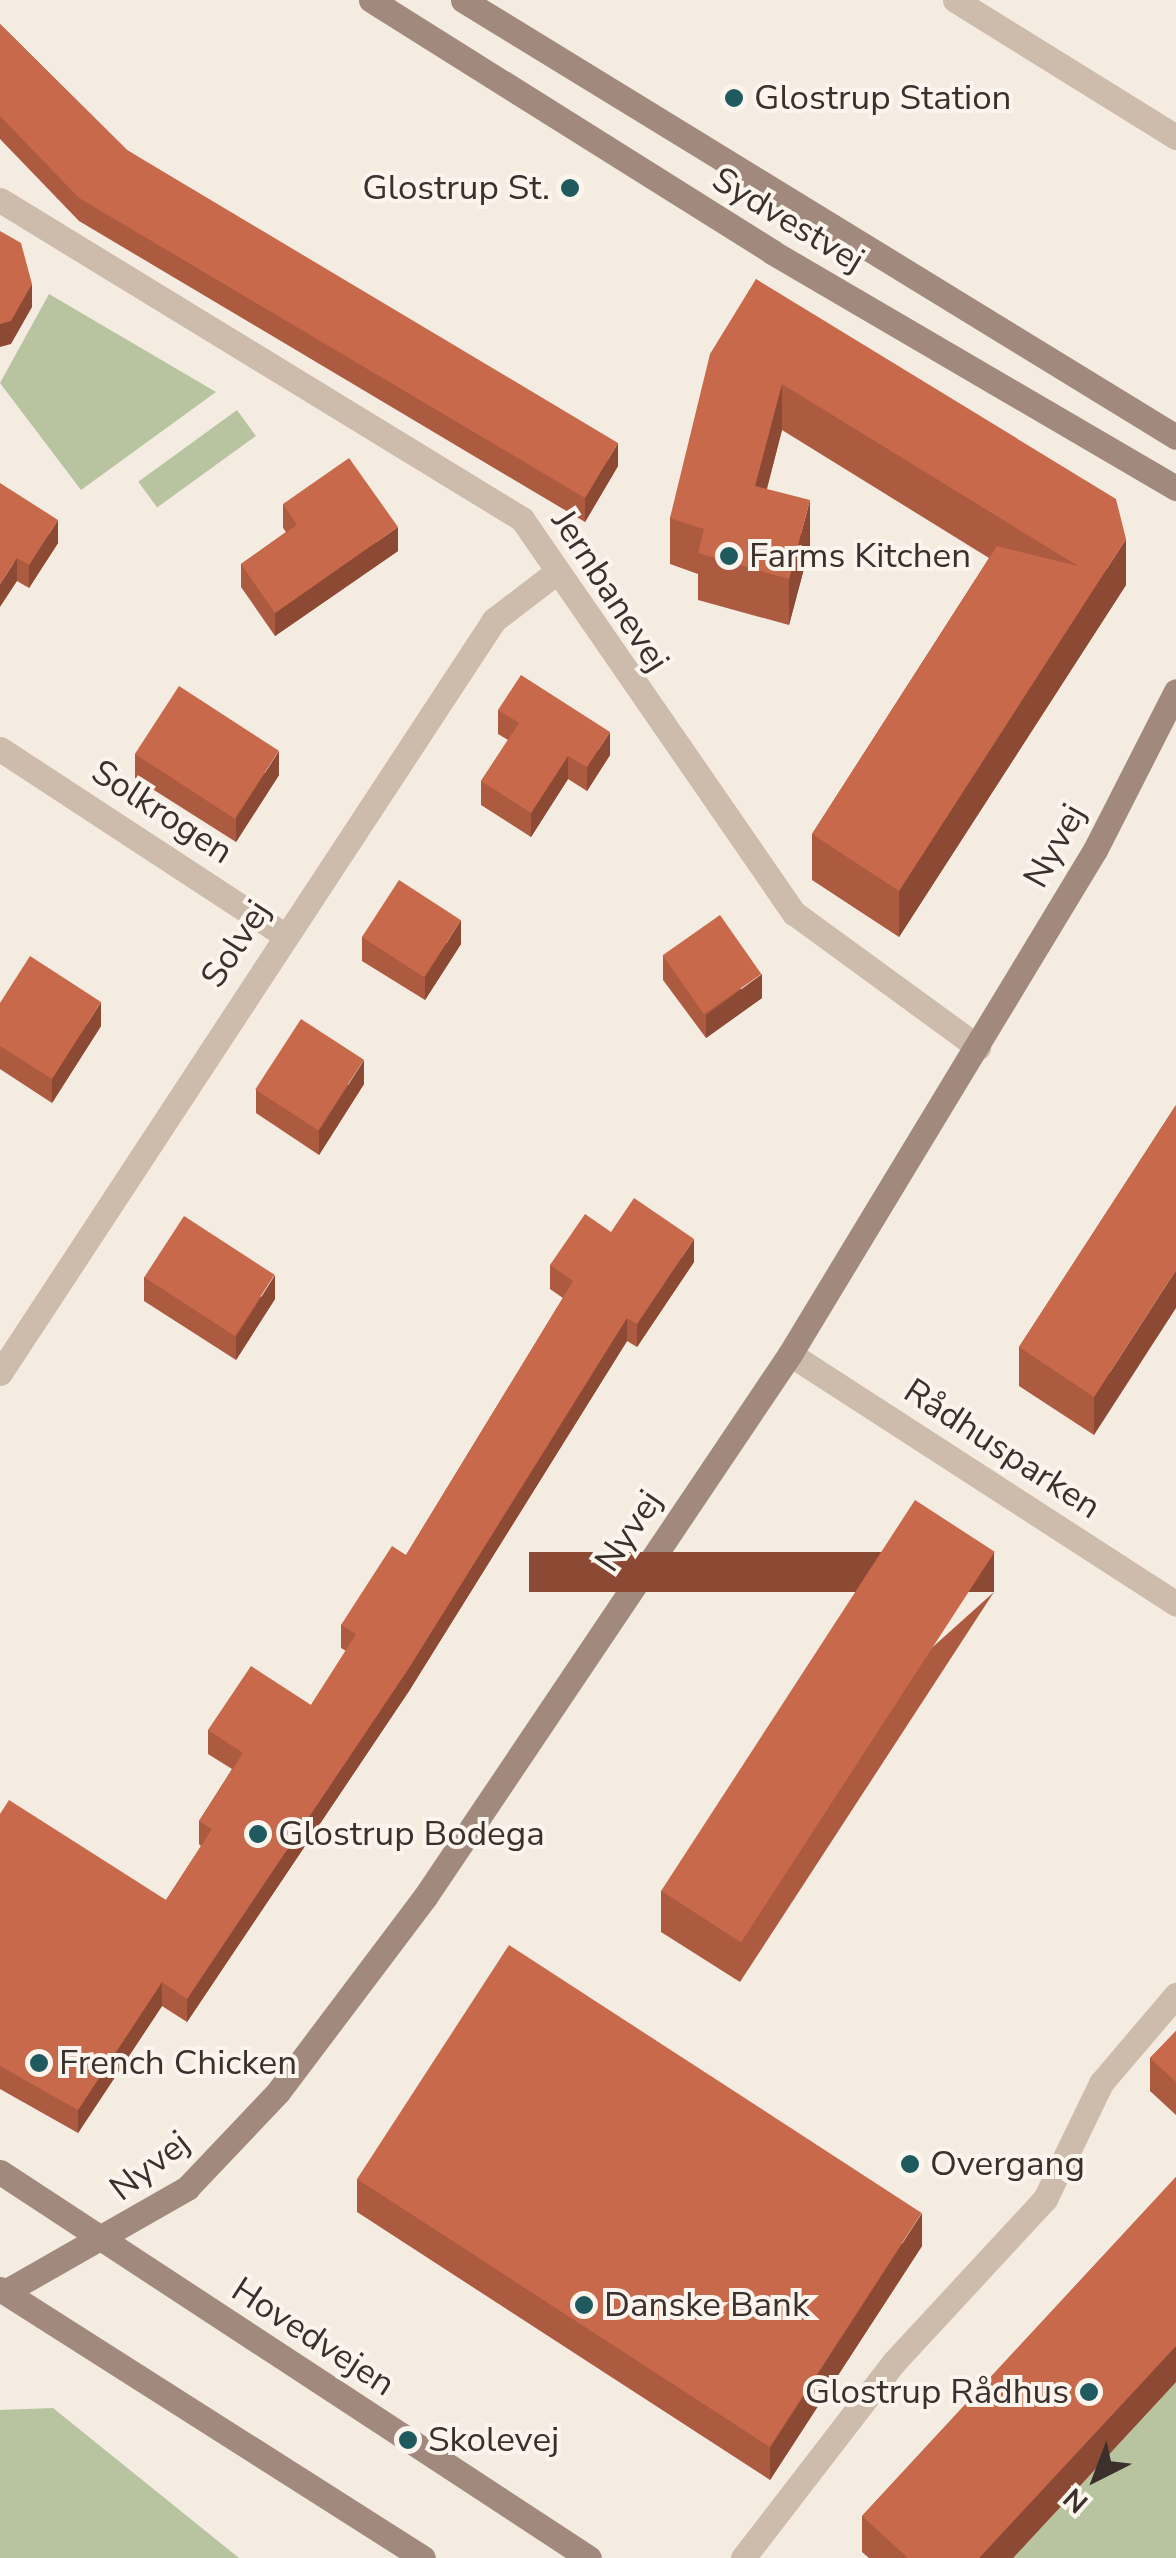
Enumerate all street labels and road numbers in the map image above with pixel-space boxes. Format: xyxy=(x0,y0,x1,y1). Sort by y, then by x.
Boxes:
street label: Sydvestvej xyxy=(704,158,872,282)
street label: Jernbanevej xyxy=(542,502,678,680)
street label: Solkrogen xyxy=(84,751,240,873)
street label: Nyvej xyxy=(1015,797,1095,895)
street label: Solvej xyxy=(192,892,280,996)
street label: Rådhusparken xyxy=(896,1370,1108,1528)
street label: Nyvej xyxy=(587,1482,671,1580)
street label: Nyvej xyxy=(102,2122,198,2210)
street label: Hovedvejen xyxy=(224,2269,402,2405)

